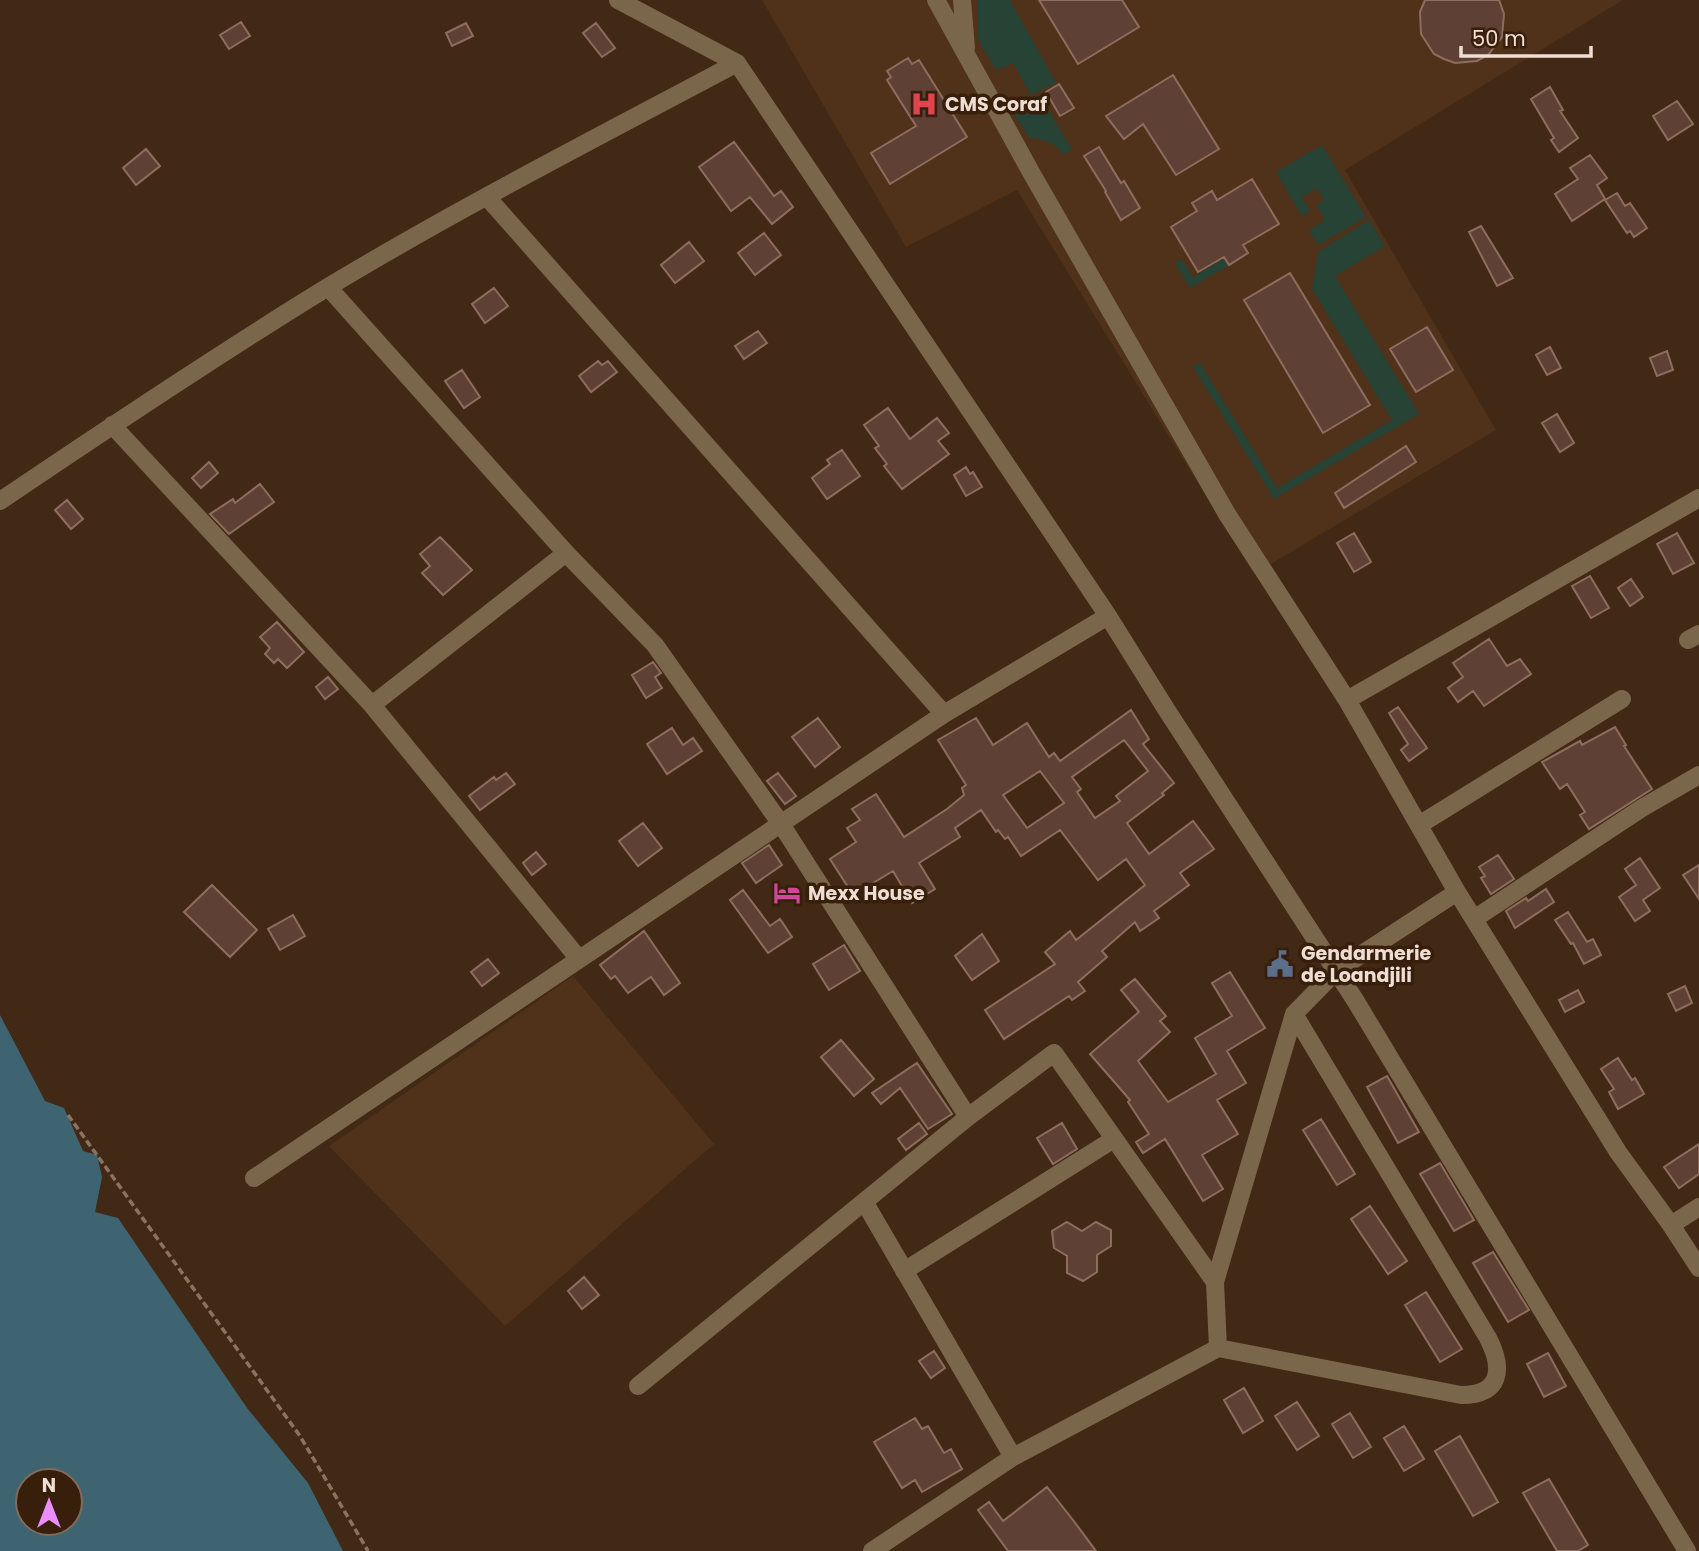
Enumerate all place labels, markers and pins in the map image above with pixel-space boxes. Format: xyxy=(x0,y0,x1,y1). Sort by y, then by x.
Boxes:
hospital icon: CMS Coraf xyxy=(909,89,939,119)
place label: CMS Coraf xyxy=(945,91,1047,118)
hotel icon: Mexx House xyxy=(772,878,802,908)
place label: Mexx House xyxy=(808,880,925,907)
place label: Gendarmerie de Loandjili xyxy=(1301,940,1431,989)
public building icon: Gendarmerie de Loandjili xyxy=(1265,949,1295,979)

